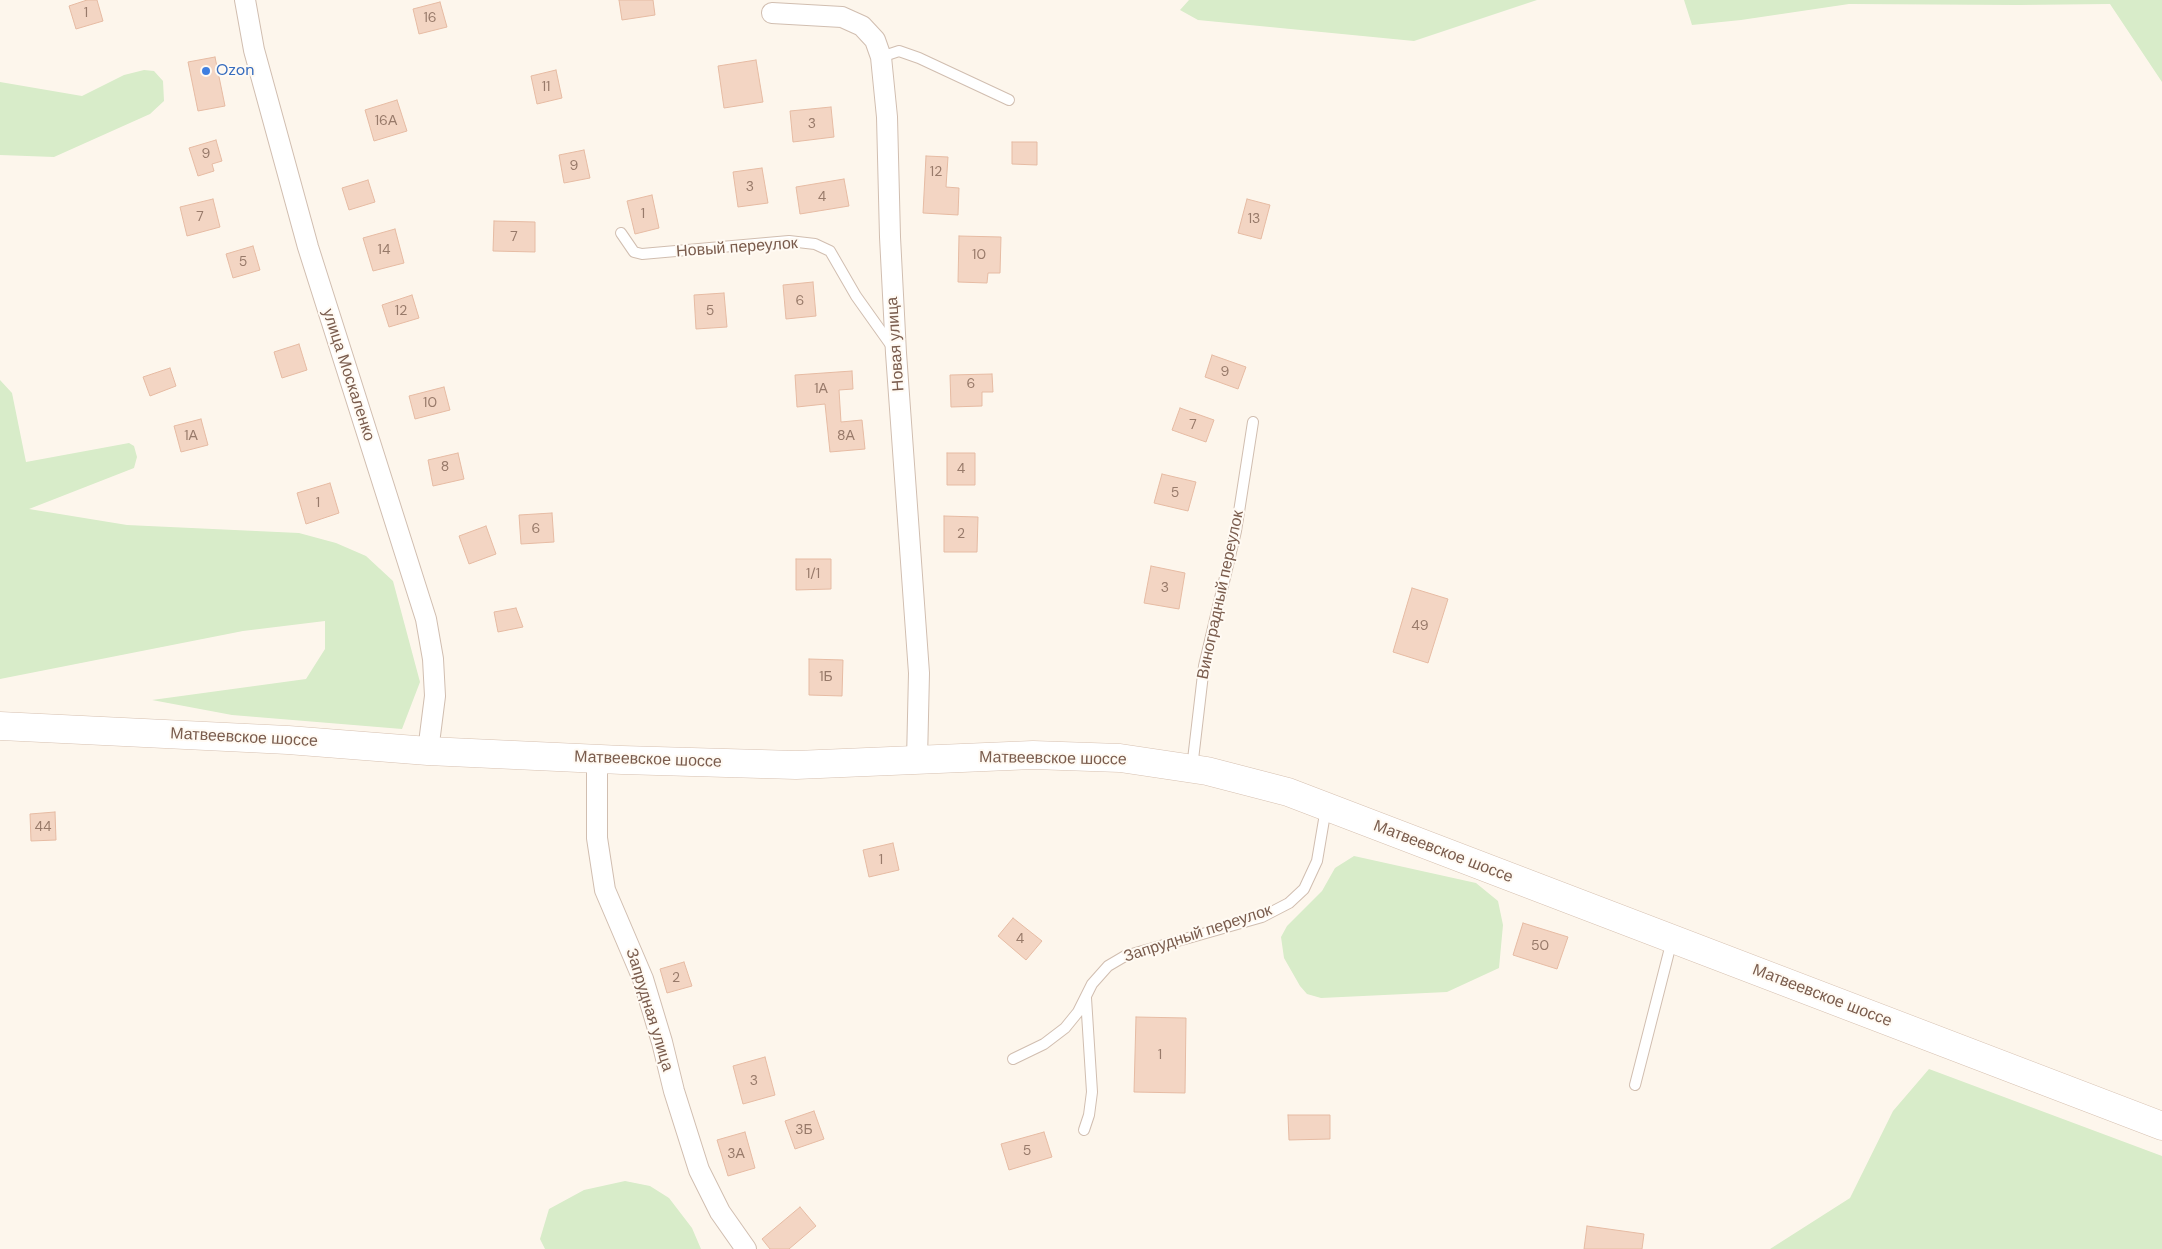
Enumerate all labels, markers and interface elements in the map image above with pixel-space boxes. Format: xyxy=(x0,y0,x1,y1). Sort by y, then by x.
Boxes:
house number: 1 xyxy=(84,5,88,21)
house number: 16 xyxy=(423,10,437,26)
place label: Ozon xyxy=(216,61,254,81)
marker: Ozon xyxy=(200,65,212,77)
house number: 11 xyxy=(542,79,550,95)
house number: 16А xyxy=(375,113,397,129)
house number: 3 xyxy=(808,116,816,132)
house number: 9 xyxy=(202,146,210,162)
house number: 9 xyxy=(570,158,578,174)
house number: 12 xyxy=(930,164,942,180)
house number: 3 xyxy=(746,179,754,195)
house number: 4 xyxy=(818,189,826,205)
house number: 1 xyxy=(641,206,645,222)
house number: 7 xyxy=(196,209,204,225)
house number: 13 xyxy=(1248,211,1260,227)
house number: 7 xyxy=(510,229,518,245)
street label: Новый переулок xyxy=(676,234,798,262)
house number: 14 xyxy=(378,242,390,258)
house number: 10 xyxy=(972,247,986,263)
house number: 5 xyxy=(239,254,247,270)
house number: 6 xyxy=(796,293,804,309)
street label: Новая улица xyxy=(883,296,909,392)
house number: 12 xyxy=(395,303,407,319)
house number: 5 xyxy=(706,303,714,319)
street label: улица Москаленко xyxy=(318,306,378,444)
house number: 9 xyxy=(1221,364,1229,380)
house number: 6 xyxy=(967,376,975,392)
house number: 1А xyxy=(814,381,828,397)
house number: 10 xyxy=(423,395,437,411)
house number: 7 xyxy=(1189,417,1197,433)
house number: 1А xyxy=(184,428,198,444)
house number: 8А xyxy=(837,428,855,444)
house number: 8 xyxy=(441,459,449,475)
house number: 4 xyxy=(957,461,965,477)
house number: 5 xyxy=(1171,485,1179,501)
house number: 1 xyxy=(316,495,320,511)
street label: Виноградный переулок xyxy=(1194,509,1248,681)
house number: 6 xyxy=(532,521,540,537)
house number: 2 xyxy=(957,526,965,542)
house number: 1/1 xyxy=(806,566,820,582)
house number: 3 xyxy=(1161,580,1169,596)
house number: 49 xyxy=(1411,618,1429,634)
house number: 1Б xyxy=(819,669,833,685)
street label: Матвеевское шоссе xyxy=(170,725,318,751)
street label: Матвеевское шоссе xyxy=(574,748,722,772)
street label: Матвеевское шоссе xyxy=(979,748,1127,770)
street label: Матвеевское шоссе xyxy=(1371,817,1515,887)
house number: 44 xyxy=(35,819,51,835)
house number: 1 xyxy=(879,852,883,868)
street label: Запрудный переулок xyxy=(1122,901,1274,967)
house number: 4 xyxy=(1016,931,1024,947)
house number: 50 xyxy=(1531,938,1549,954)
street label: Запрудная улица xyxy=(621,946,677,1074)
street label: Матвеевское шоссе xyxy=(1750,961,1894,1031)
house number: 2 xyxy=(672,970,680,986)
house number: 1 xyxy=(1158,1047,1162,1063)
house number: 3 xyxy=(750,1073,758,1089)
house number: 3Б xyxy=(795,1122,813,1138)
house number: 5 xyxy=(1023,1143,1031,1159)
house number: 3А xyxy=(727,1146,745,1162)

